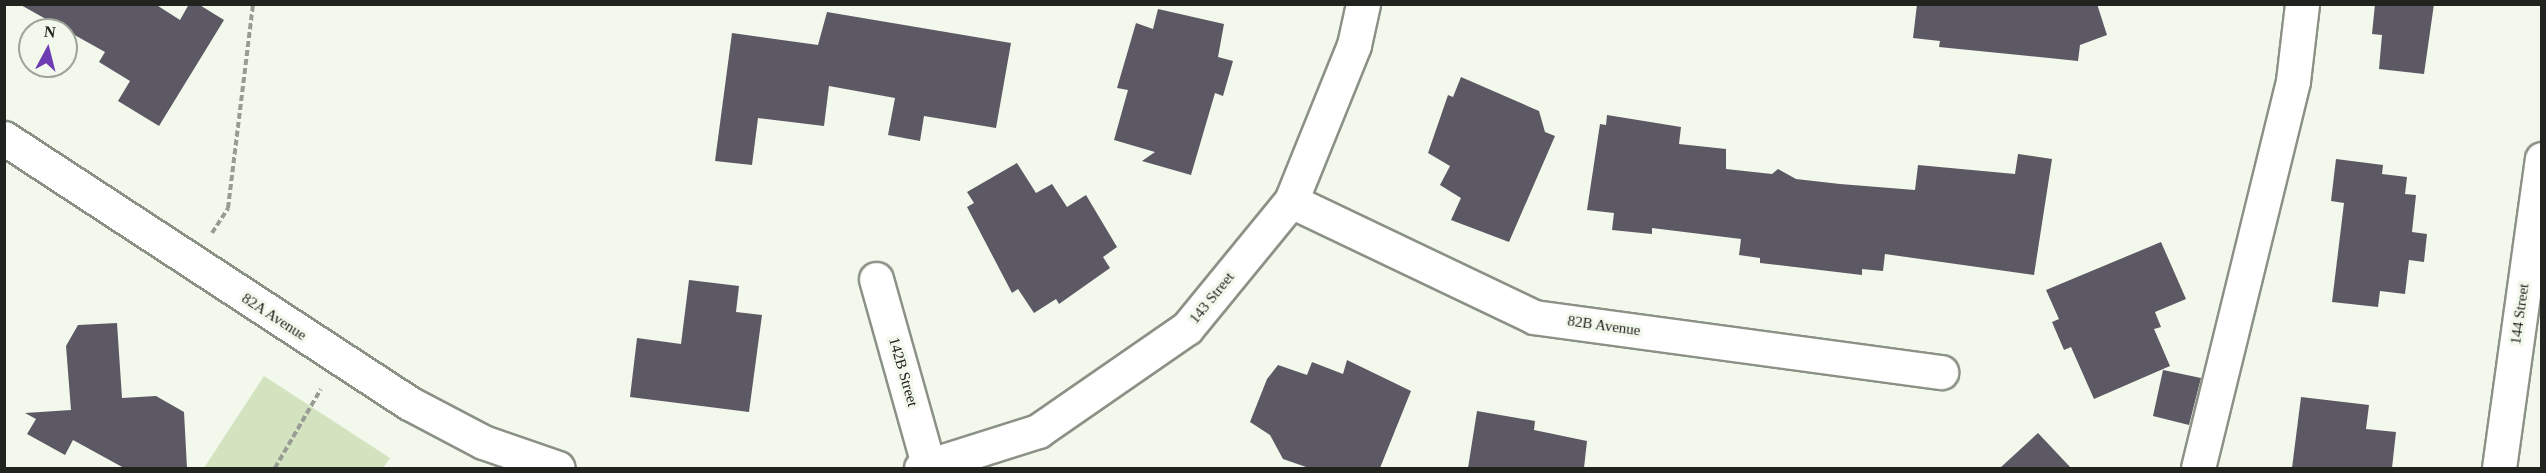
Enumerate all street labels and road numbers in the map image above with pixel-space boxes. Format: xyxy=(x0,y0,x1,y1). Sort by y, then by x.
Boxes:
street label: 143 Street xyxy=(1186,269,1238,327)
street label: 144 Street xyxy=(2507,282,2533,346)
street label: 82A Avenue xyxy=(238,289,310,345)
street label: 82B Avenue xyxy=(1566,312,1642,340)
street label: 142B Street xyxy=(885,335,921,409)

